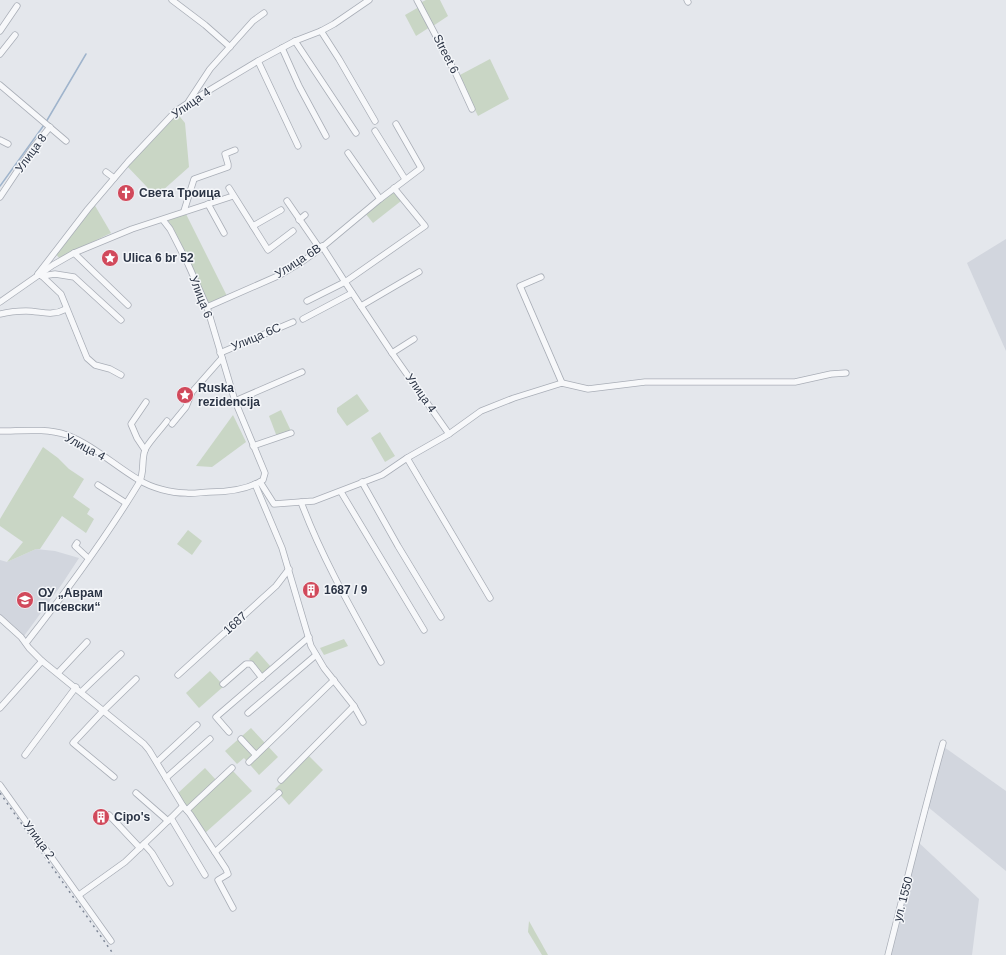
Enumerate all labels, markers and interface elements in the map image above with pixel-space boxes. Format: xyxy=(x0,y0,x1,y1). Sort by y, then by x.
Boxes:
street label: Street 6 xyxy=(430,32,462,76)
street label: Улица 4 xyxy=(169,84,213,121)
street label: Улица 8 xyxy=(12,131,50,175)
church icon: Света Троица xyxy=(116,183,136,203)
place label: Света Троица xyxy=(139,186,221,200)
street label: Улица 6B xyxy=(272,241,324,281)
place icon: Ulica 6 br 52 xyxy=(100,248,120,268)
place label: Ulica 6 br 52 xyxy=(123,251,194,265)
street label: Улица 6 xyxy=(187,274,216,320)
street label: Улица 6C xyxy=(229,320,283,354)
street label: Улица 4 xyxy=(403,371,440,415)
place label: Ruska rezidencija xyxy=(198,381,260,409)
place icon: Ruska rezidencija xyxy=(175,385,195,405)
street label: Улица 4 xyxy=(62,430,108,464)
building icon: 1687 / 9 xyxy=(301,580,321,600)
place label: 1687 / 9 xyxy=(324,583,368,597)
place label: ОУ „Аврам Писевски“ xyxy=(38,586,103,614)
school or university icon: ОУ „Аврам Писевски“ xyxy=(15,590,35,610)
street label: 1687 xyxy=(220,609,250,637)
building icon: Cipo's xyxy=(91,807,111,827)
place label: Cipo's xyxy=(114,810,151,824)
street label: Улица 2 xyxy=(20,818,58,862)
street label: ул. 1550 xyxy=(890,875,916,923)

